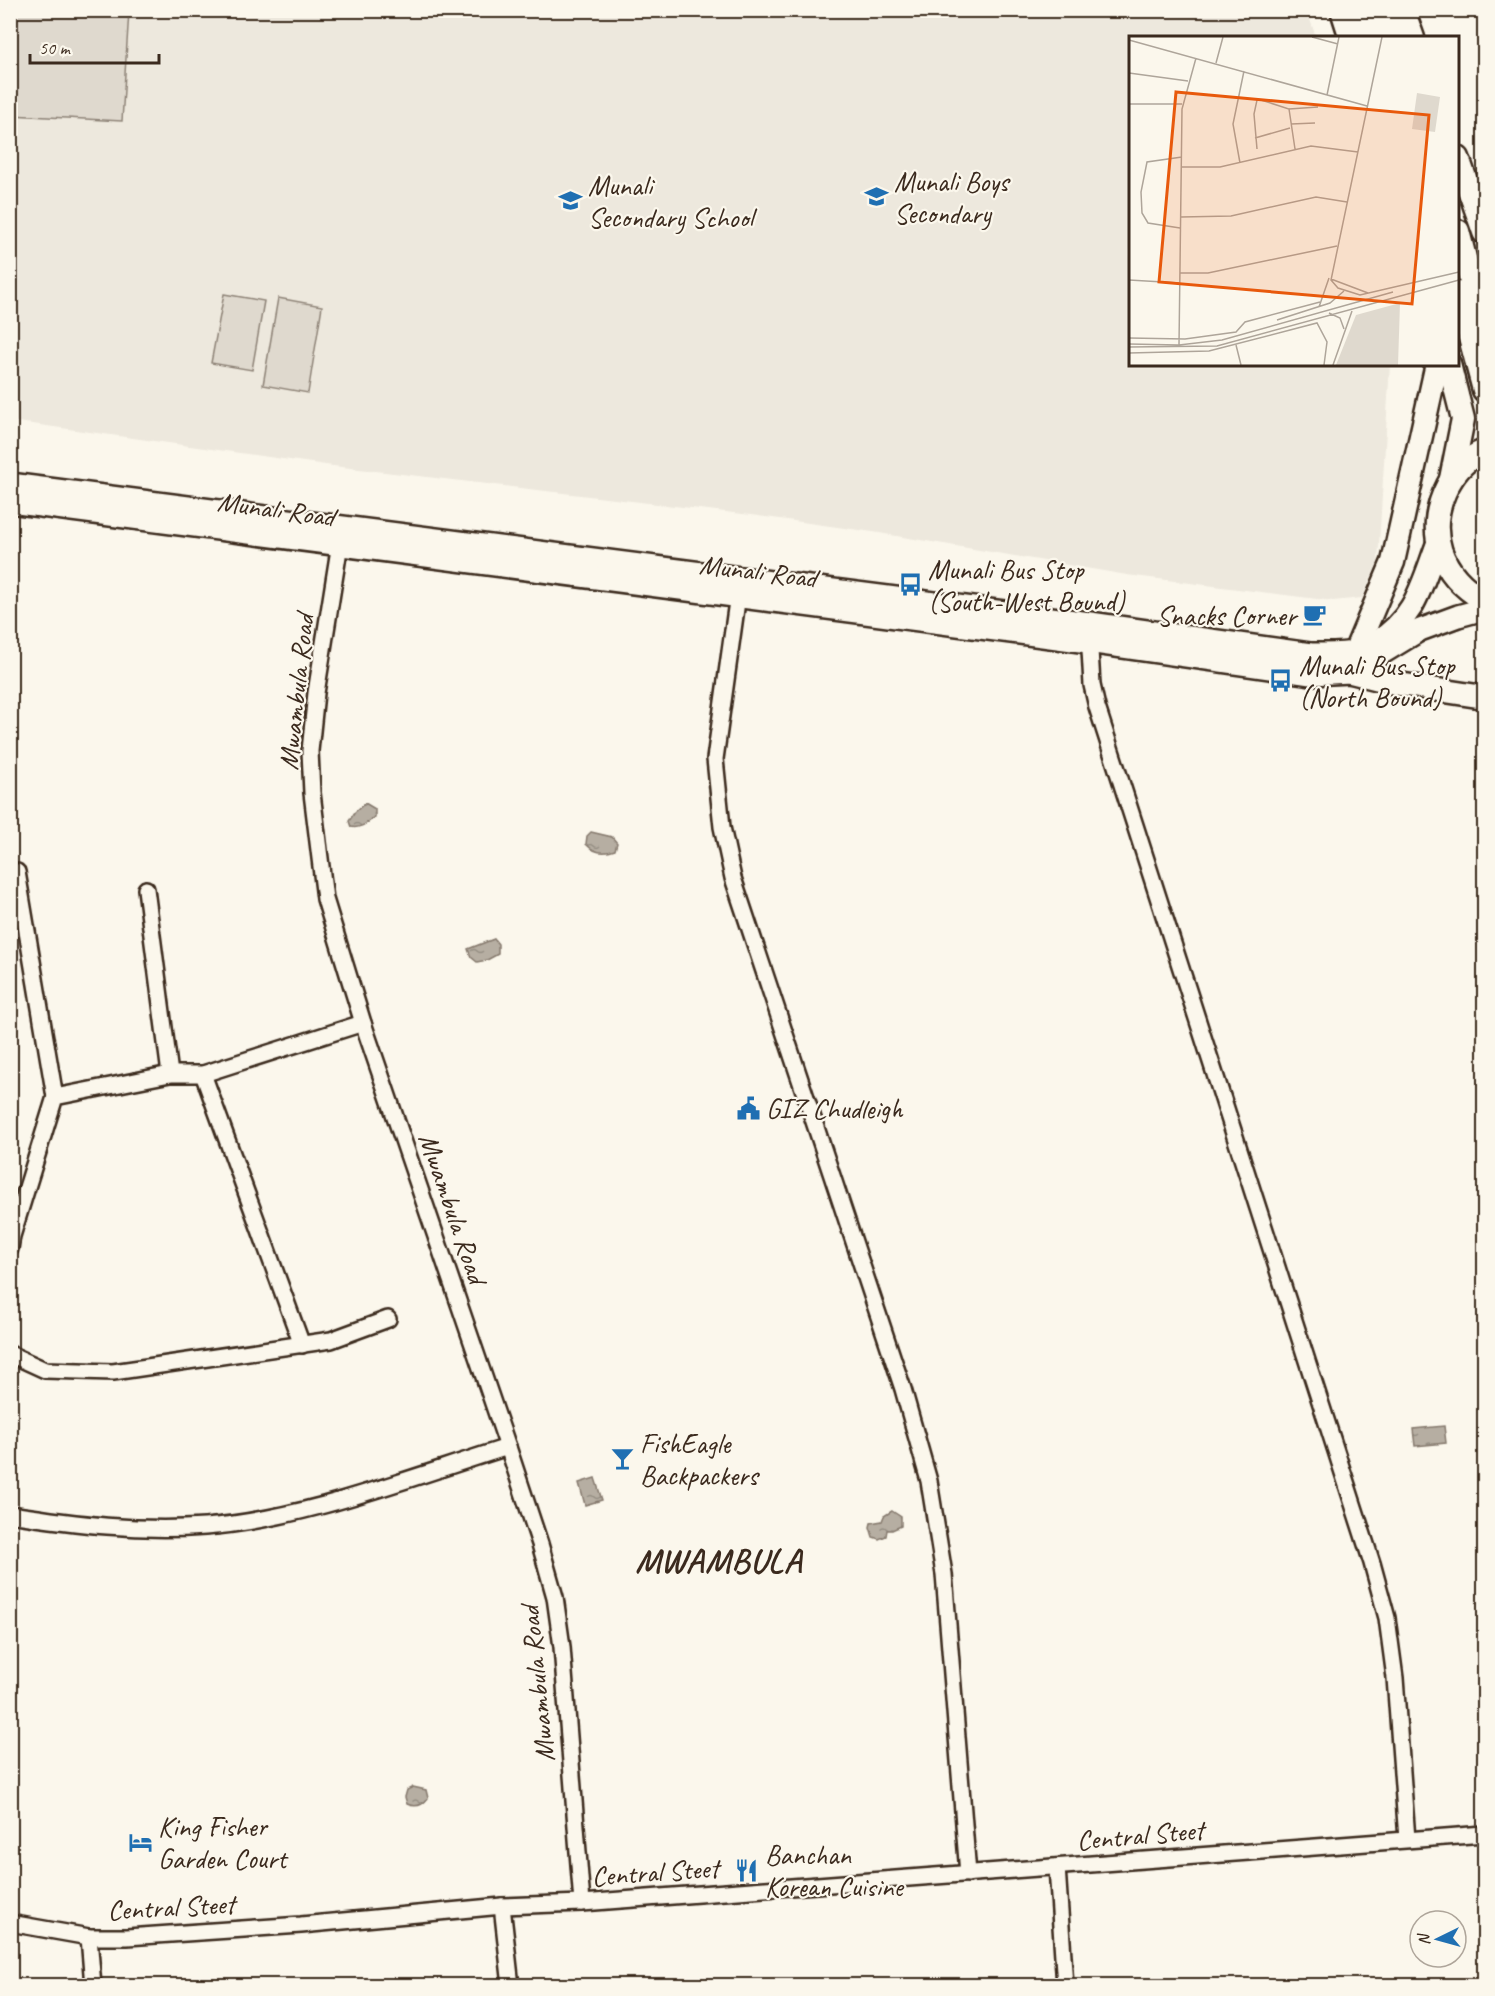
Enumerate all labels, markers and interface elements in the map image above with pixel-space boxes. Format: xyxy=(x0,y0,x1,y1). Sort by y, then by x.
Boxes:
scale bar xyxy=(30,27,159,65)
inset map xyxy=(1129,36,1459,366)
text: 50 m xyxy=(39,37,72,59)
place label: Munali Boys Secondary xyxy=(894,164,1011,231)
place label: Munali Secondary School xyxy=(588,168,758,235)
school or university icon: Munali Boys Secondary xyxy=(863,184,889,210)
school or university icon: Munali Secondary School xyxy=(557,188,583,214)
street label: Munali Road xyxy=(215,483,341,535)
street label: Munali Road xyxy=(697,546,823,596)
place label: Munali Bus Stop (South-West Bound) xyxy=(928,552,1126,619)
bus stop icon: Munali Bus Stop (South-West Bound) xyxy=(897,572,923,598)
place label: Snacks Corner xyxy=(1157,598,1299,633)
cafe icon: Snacks Corner xyxy=(1301,602,1327,628)
street label: Mwambula Road xyxy=(270,608,322,772)
place label: Munali Bus Stop (North Bound) xyxy=(1299,648,1456,715)
bus stop icon: Munali Bus Stop (North Bound) xyxy=(1268,668,1294,694)
place label: GIZ Chudleigh xyxy=(766,1091,904,1126)
public building icon: GIZ Chudleigh xyxy=(735,1095,761,1121)
street label: Mwambula Road xyxy=(411,1128,496,1291)
place label: FishEagle Backpackers xyxy=(640,1426,760,1493)
bar icon: FishEagle Backpackers xyxy=(609,1446,635,1472)
district label: MWAMBULA xyxy=(635,1539,804,1582)
street label: Mwambula Road xyxy=(511,1600,563,1764)
place label: King Fisher Garden Court xyxy=(158,1809,289,1876)
street label: Central Steet xyxy=(1075,1812,1209,1858)
hotel icon: King Fisher Garden Court xyxy=(127,1829,153,1855)
place label: Banchan Korean Cuisine xyxy=(765,1837,904,1904)
street label: Central Steet xyxy=(590,1850,723,1894)
restaurant icon: Banchan Korean Cuisine xyxy=(734,1857,760,1883)
street label: Central Steet xyxy=(106,1886,239,1928)
north arrow xyxy=(1408,1909,1468,1969)
text: N xyxy=(1413,1931,1434,1946)

